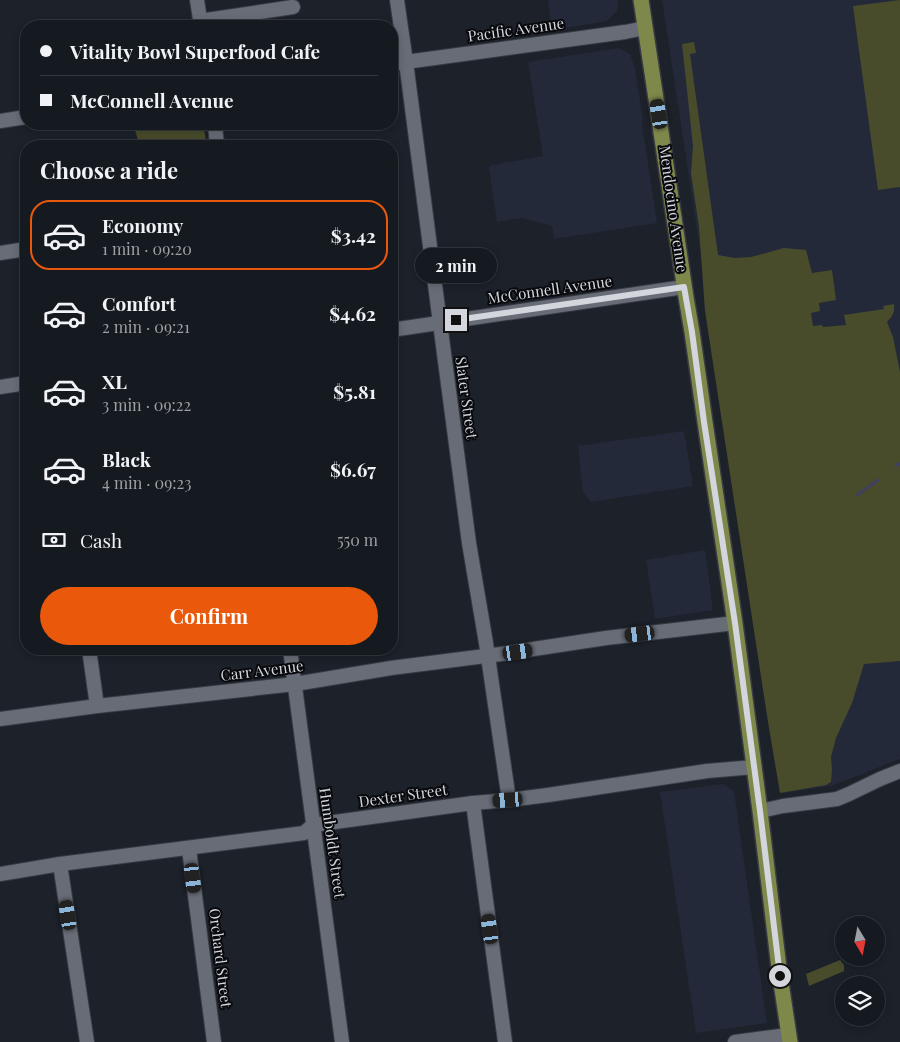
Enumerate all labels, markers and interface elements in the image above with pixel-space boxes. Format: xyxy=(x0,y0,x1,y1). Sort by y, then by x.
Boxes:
street label: Pacific Avenue xyxy=(466,12,565,46)
text: Vitality Bowl Superfood Cafe xyxy=(70,38,320,64)
text: McConnell Avenue xyxy=(70,87,234,113)
car xyxy=(649,98,668,130)
street label: Mendocino Avenue xyxy=(655,144,693,274)
text: Choose a ride xyxy=(40,155,178,185)
text: Economy xyxy=(102,212,183,238)
icon: car xyxy=(42,213,87,258)
text: $3.42 xyxy=(331,222,376,248)
text: 1 min · 09:20 xyxy=(102,238,192,259)
callout: 2 min xyxy=(415,248,497,282)
text: 2 min xyxy=(435,255,477,276)
street label: McConnell Avenue xyxy=(486,270,613,308)
text: Comfort xyxy=(102,290,176,316)
icon: car xyxy=(42,291,87,336)
text: $4.62 xyxy=(329,300,376,326)
route end xyxy=(445,309,467,331)
text: 2 min · 09:21 xyxy=(102,316,190,337)
street label: Slater Street xyxy=(451,355,483,441)
text: XL xyxy=(102,368,127,394)
icon: car xyxy=(42,369,87,414)
text: $5.81 xyxy=(333,378,376,404)
text: 3 min · 09:22 xyxy=(102,394,191,415)
text: Black xyxy=(102,446,151,472)
icon: car xyxy=(42,447,87,492)
text: $6.67 xyxy=(330,456,376,482)
text: 4 min · 09:23 xyxy=(102,472,191,493)
icon: cash xyxy=(40,526,68,554)
text: Cash xyxy=(80,527,122,553)
text: 550 m xyxy=(337,529,378,550)
button: Confirm xyxy=(40,587,378,645)
car xyxy=(624,625,655,643)
car xyxy=(502,642,533,662)
street label: Carr Avenue xyxy=(219,655,305,685)
street label: Dexter Street xyxy=(357,779,449,811)
street label: Humboldt Street xyxy=(315,786,351,900)
car xyxy=(492,791,523,809)
car xyxy=(183,862,202,894)
car xyxy=(58,899,77,931)
street label: Orchard Street xyxy=(205,907,237,1009)
car xyxy=(480,913,499,945)
north arrow xyxy=(835,916,885,966)
map controls xyxy=(835,916,885,1026)
route start xyxy=(769,965,791,987)
button: layers xyxy=(835,976,885,1026)

